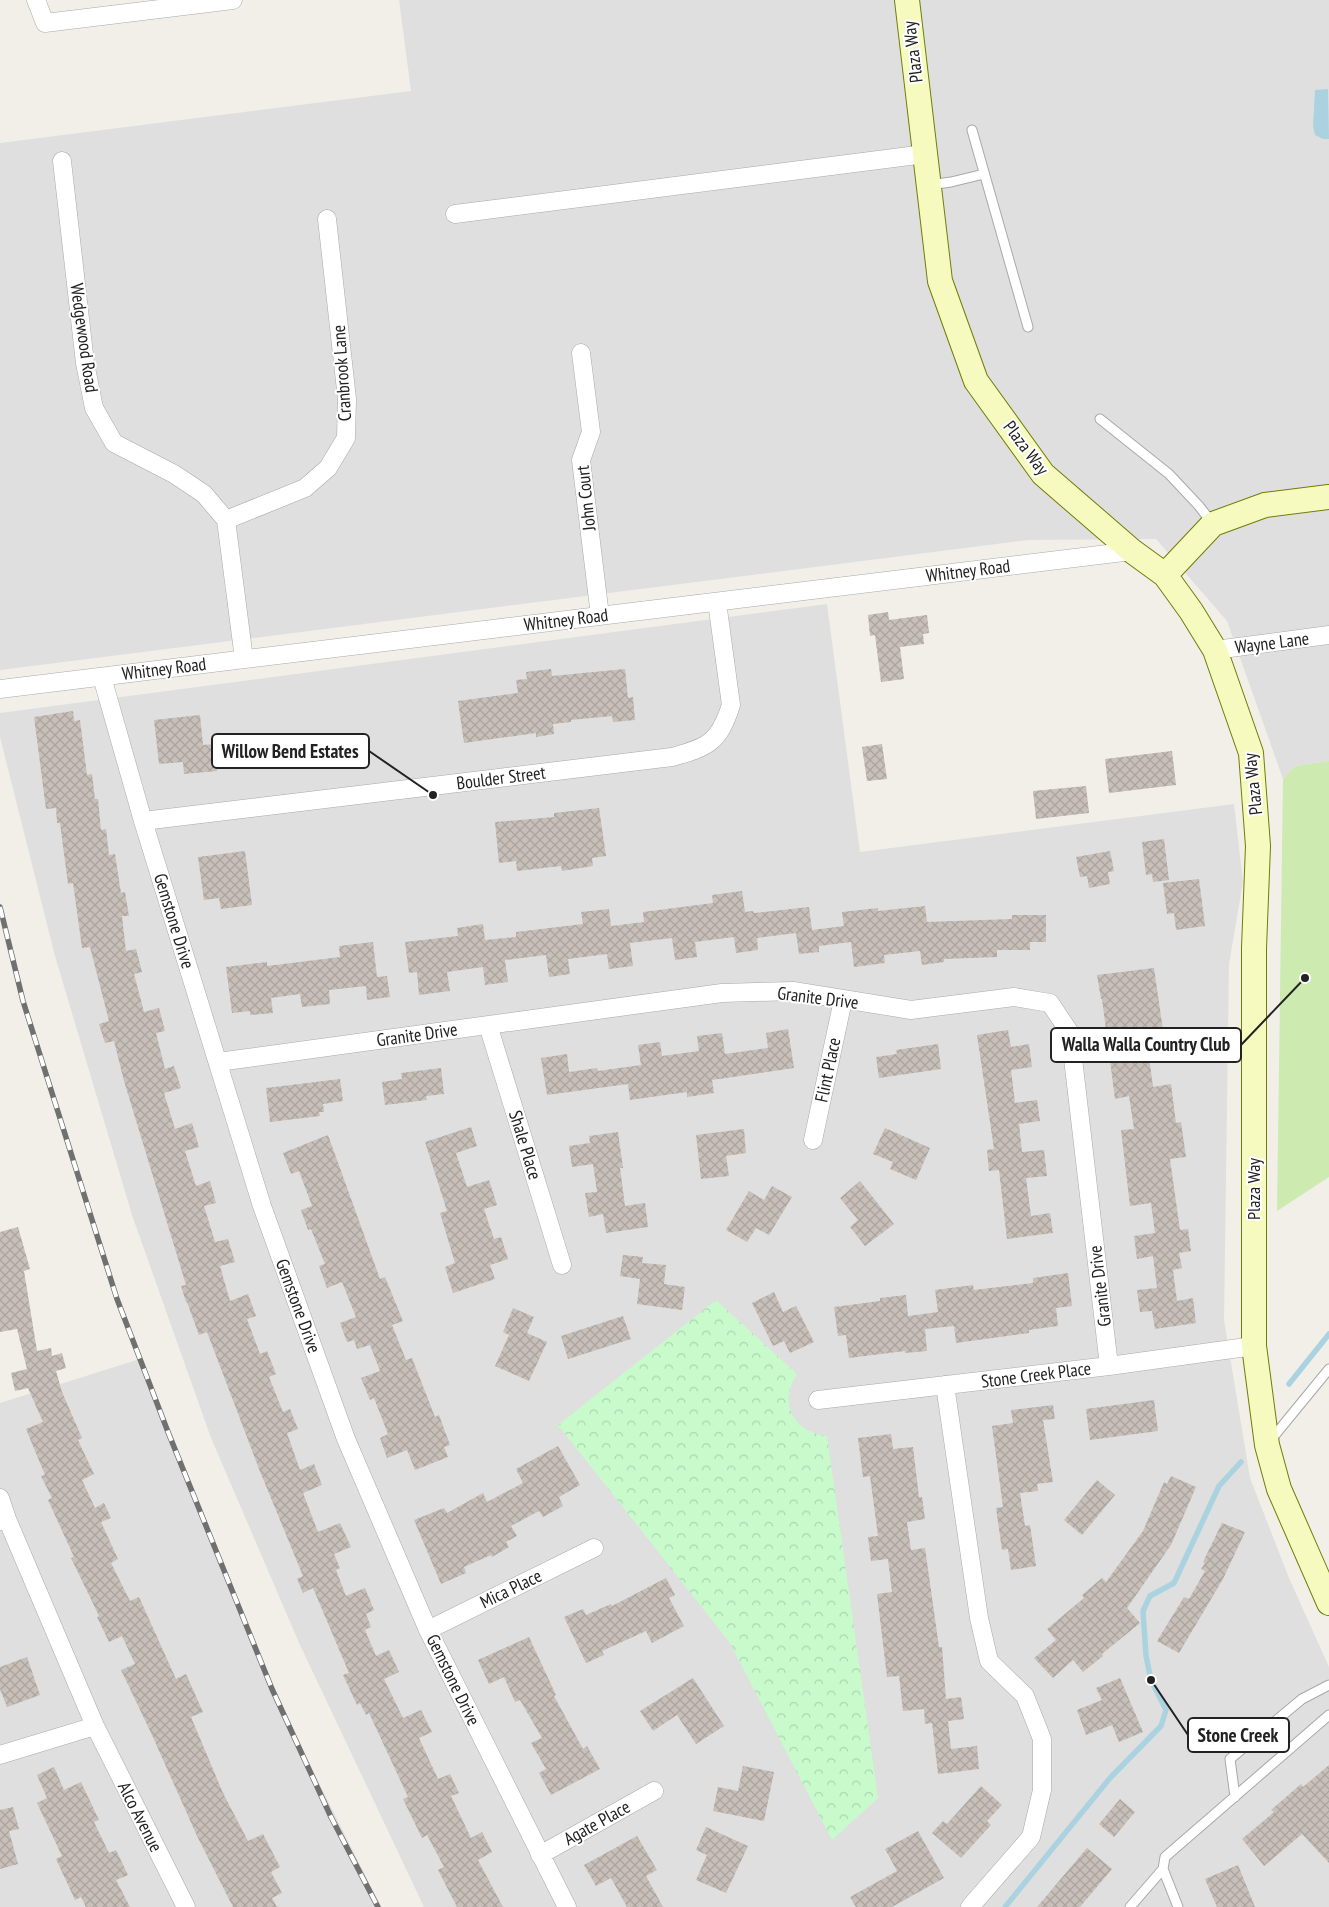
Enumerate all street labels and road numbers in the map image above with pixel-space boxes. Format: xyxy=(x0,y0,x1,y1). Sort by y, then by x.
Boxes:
street label: Plaza Way xyxy=(897,20,928,84)
street label: Wedgewood Road xyxy=(65,282,104,394)
street label: Cranbrook Lane xyxy=(327,324,356,422)
street label: Plaza Way xyxy=(999,416,1054,480)
street label: John Court xyxy=(571,464,600,533)
street label: Whitney Road xyxy=(925,554,1011,587)
street label: Whitney Road xyxy=(523,603,609,636)
street label: Wayne Lane xyxy=(1234,627,1310,658)
street label: Whitney Road xyxy=(121,652,207,685)
street label: Plaza Way xyxy=(1238,752,1267,816)
street label: Boulder Street xyxy=(455,761,547,794)
street label: Gemstone Drive xyxy=(149,870,200,971)
street label: Granite Drive xyxy=(776,981,860,1014)
street label: Granite Drive xyxy=(375,1017,459,1052)
street label: Flint Place xyxy=(809,1036,846,1104)
street label: Shale Place xyxy=(504,1107,547,1182)
street label: Plaza Way xyxy=(1242,1158,1265,1220)
street label: Granite Drive xyxy=(1083,1244,1116,1328)
street label: Gemstone Drive xyxy=(271,1256,326,1356)
street label: Stone Creek Place xyxy=(980,1356,1092,1393)
street label: Mica Place xyxy=(476,1564,545,1613)
street label: Gemstone Drive xyxy=(422,1630,485,1729)
street label: Alco Avenue xyxy=(113,1778,168,1856)
street label: Agate Place xyxy=(560,1795,634,1850)

